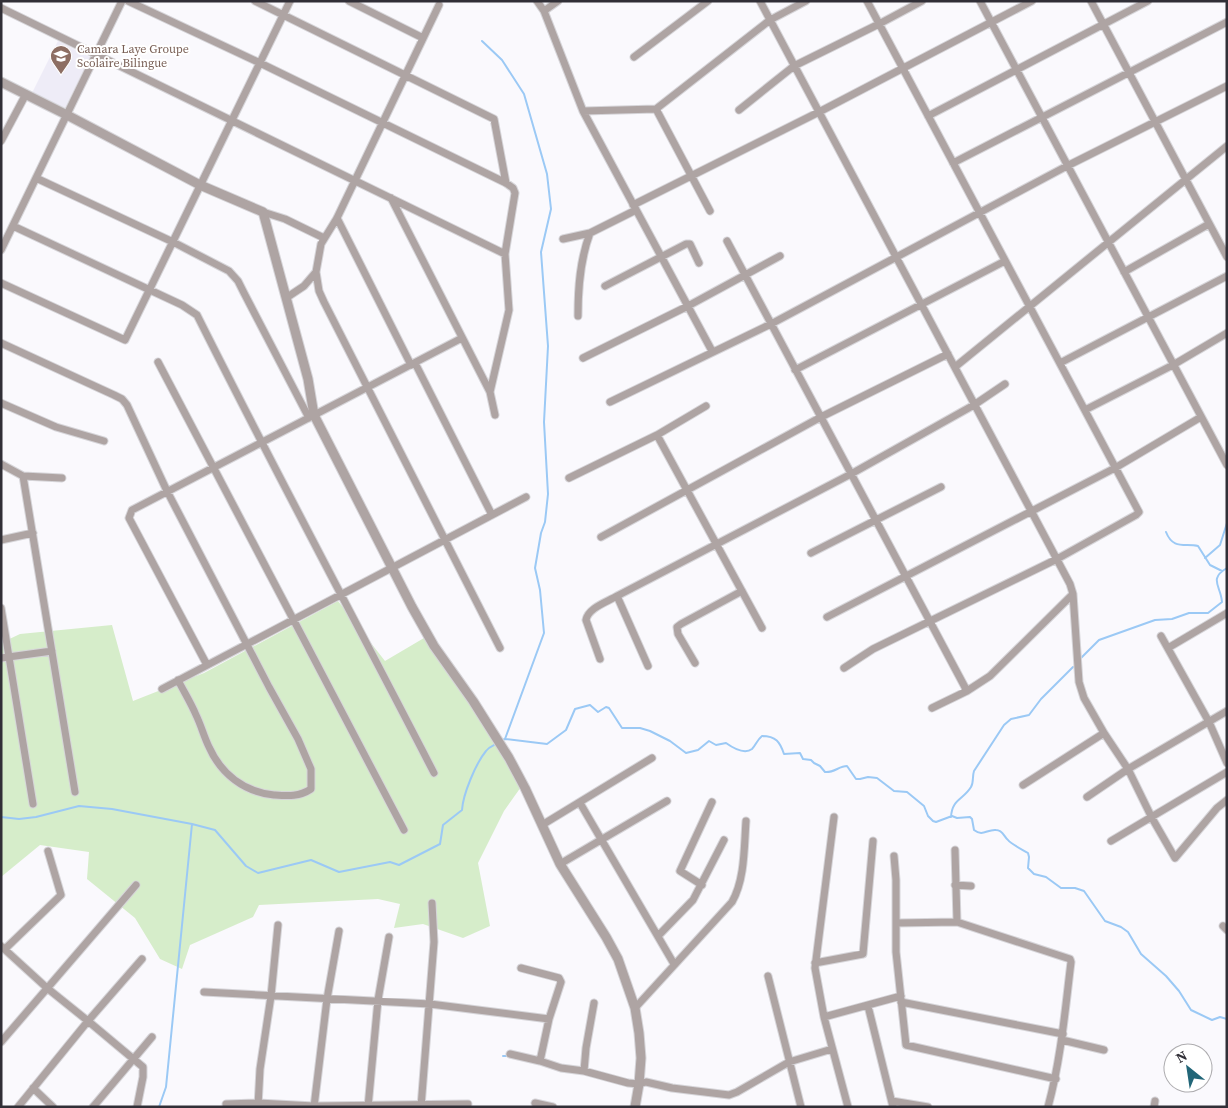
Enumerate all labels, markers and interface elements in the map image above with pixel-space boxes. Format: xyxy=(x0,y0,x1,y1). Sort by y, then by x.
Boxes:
place label: Camara Laye Groupe Scolaire Bilingue xyxy=(77,41,189,71)
school or university icon: Camara Laye Groupe Scolaire Bilingue xyxy=(49,44,73,75)
north arrow xyxy=(1163,1043,1213,1093)
text: N xyxy=(1172,1046,1191,1068)

